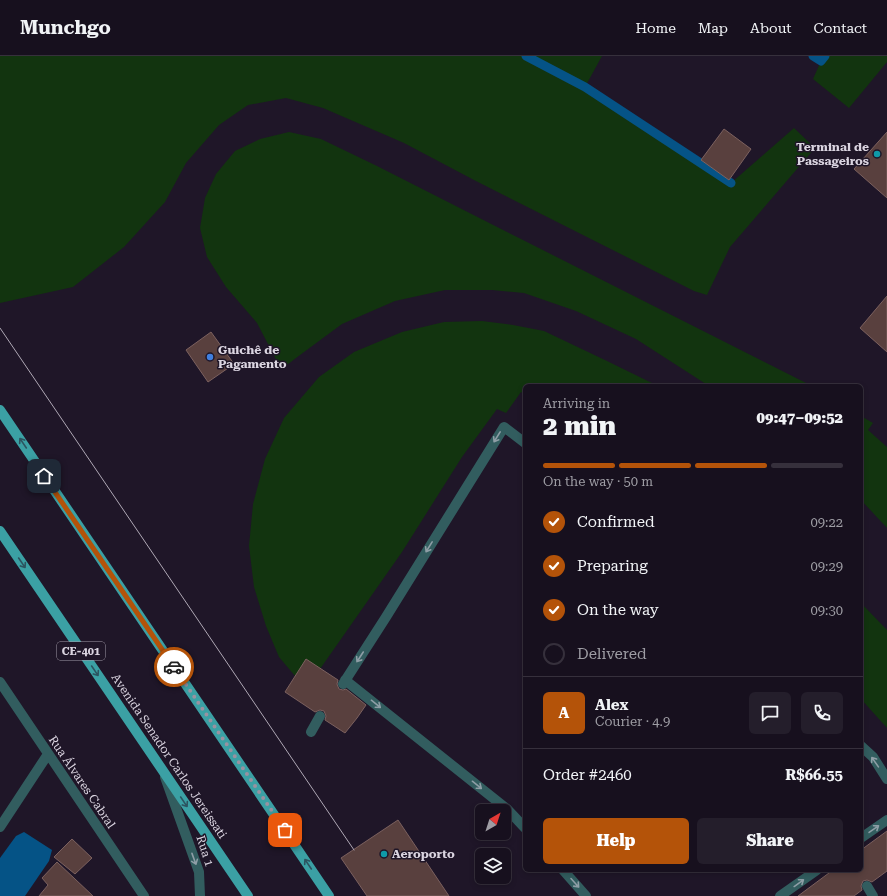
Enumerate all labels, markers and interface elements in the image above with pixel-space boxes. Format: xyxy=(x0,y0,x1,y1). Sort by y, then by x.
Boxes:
text: Munchgo xyxy=(20,16,111,39)
text: Home xyxy=(635,20,676,36)
text: Map xyxy=(698,20,728,36)
text: About xyxy=(750,20,792,36)
text: Contact xyxy=(814,20,867,36)
place label: Terminal de Passageiros xyxy=(796,140,869,168)
marker: Terminal de Passageiros xyxy=(872,149,882,159)
place label: Guichê de Pagamento xyxy=(218,343,287,371)
marker: Guichê de Pagamento xyxy=(205,352,215,362)
text: Arriving in xyxy=(543,396,610,411)
text: 09:47–09:52 xyxy=(757,409,843,427)
text: 2 min xyxy=(543,411,616,441)
one-way arrow xyxy=(493,431,501,443)
one-way arrow xyxy=(19,438,27,449)
pin xyxy=(27,459,61,493)
icon: home xyxy=(33,465,55,487)
text: On the way · 50 m xyxy=(543,474,653,489)
icon: check xyxy=(543,511,565,533)
text: Confirmed xyxy=(577,513,655,531)
text: 09:22 xyxy=(811,515,843,530)
one-way arrow xyxy=(425,541,433,552)
icon: check xyxy=(543,555,565,577)
text: Preparing xyxy=(577,557,648,575)
one-way arrow xyxy=(18,558,26,569)
text: 09:29 xyxy=(811,559,843,574)
icon: check xyxy=(543,599,565,621)
text: On the way xyxy=(577,601,659,619)
text: 09:30 xyxy=(811,603,843,618)
road number: CE-401 xyxy=(57,642,105,660)
text: Delivered xyxy=(577,645,647,663)
courier xyxy=(154,647,194,687)
one-way arrow xyxy=(356,651,364,662)
icon: car xyxy=(163,656,185,678)
one-way arrow xyxy=(91,665,99,676)
street label: Avenida Senador Carlos Jereissati xyxy=(108,671,230,841)
button: chat xyxy=(749,692,791,734)
button: phone xyxy=(801,692,843,734)
text: Alex xyxy=(595,696,628,714)
one-way arrow xyxy=(370,700,381,709)
text: A xyxy=(559,704,569,722)
text: Courier · 4.9 xyxy=(595,714,670,729)
street label: Rua Álvares Cabral xyxy=(46,733,118,831)
one-way arrow xyxy=(871,756,879,767)
text: Order #2460 xyxy=(543,766,632,784)
text: R$66.55 xyxy=(785,766,843,784)
one-way arrow xyxy=(472,781,483,790)
one-way arrow xyxy=(180,796,188,807)
north arrow xyxy=(475,804,511,840)
map controls xyxy=(475,804,511,884)
pin xyxy=(268,813,302,847)
button: Help xyxy=(543,818,689,864)
button: Share xyxy=(697,818,843,864)
icon: bag xyxy=(274,819,296,841)
one-way arrow xyxy=(868,825,879,833)
street label: Rua 1 xyxy=(193,834,217,869)
place label: Aeroporto xyxy=(392,847,455,861)
button: layers xyxy=(475,848,511,884)
marker: Aeroporto xyxy=(379,849,389,859)
one-way arrow xyxy=(191,853,199,865)
one-way arrow xyxy=(304,859,312,870)
one-way arrow xyxy=(570,878,579,888)
one-way arrow xyxy=(793,879,804,887)

